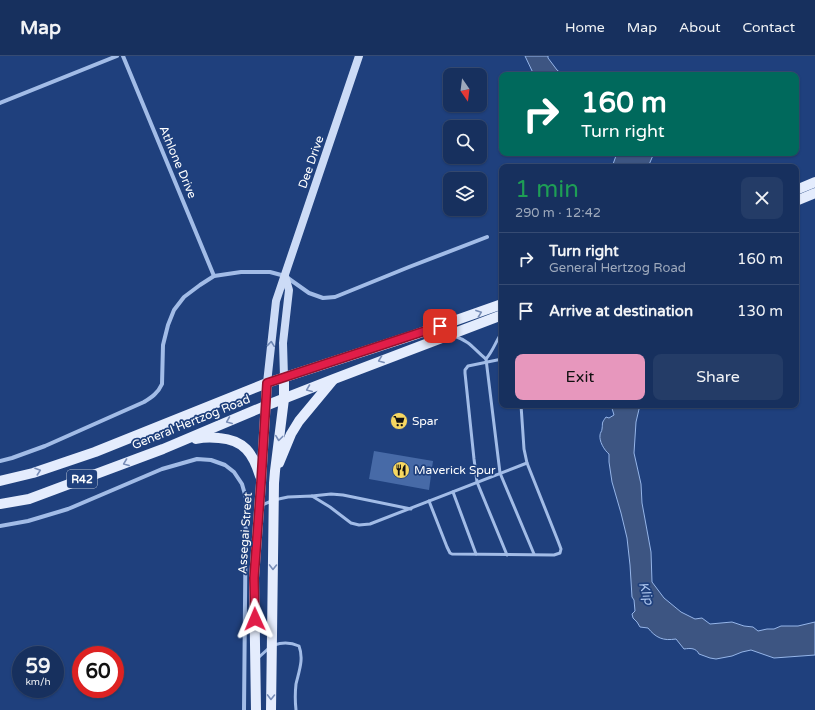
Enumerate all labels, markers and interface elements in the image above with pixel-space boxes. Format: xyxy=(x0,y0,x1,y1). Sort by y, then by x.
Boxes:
text: Map xyxy=(20,17,61,39)
text: Home xyxy=(565,19,605,36)
text: Map xyxy=(627,19,657,36)
text: About xyxy=(679,19,721,36)
text: Contact xyxy=(743,19,795,36)
north arrow xyxy=(443,68,487,112)
map controls xyxy=(443,68,487,216)
text: 160 m xyxy=(581,86,667,120)
icon: right xyxy=(515,88,567,140)
button: search xyxy=(443,120,487,164)
text: Turn right xyxy=(581,120,665,142)
street label: Athlone Drive xyxy=(156,124,200,201)
street label: Dee Drive xyxy=(295,134,327,190)
button: layers xyxy=(443,172,487,216)
text: 1 min xyxy=(515,175,579,204)
button: close xyxy=(741,177,783,219)
text: 290 m · 12:42 xyxy=(515,205,601,221)
text: Turn right xyxy=(549,242,619,260)
icon: right xyxy=(515,248,537,270)
text: 160 m xyxy=(737,250,783,268)
text: General Hertzog Road xyxy=(549,260,686,276)
icon: arrive xyxy=(515,300,537,322)
text: Arrive at destination xyxy=(549,302,693,320)
text: 130 m xyxy=(737,302,783,320)
pin xyxy=(423,309,457,343)
one-way arrow xyxy=(476,309,483,317)
icon: arrive xyxy=(429,315,451,337)
one-way arrow xyxy=(266,341,275,347)
button: Exit xyxy=(515,354,645,400)
button: Share xyxy=(653,354,783,400)
one-way arrow xyxy=(378,356,385,364)
one-way arrow xyxy=(305,384,312,392)
street label: General Hertzog Road xyxy=(130,392,252,452)
supermarket icon: Spar xyxy=(389,411,409,431)
place label: Spar xyxy=(412,414,439,428)
one-way arrow xyxy=(226,416,234,424)
one-way arrow xyxy=(275,435,284,441)
one-way arrow xyxy=(123,458,130,466)
restaurant icon: Maverick Spur xyxy=(391,460,411,480)
place label: Maverick Spur xyxy=(414,463,496,477)
one-way arrow xyxy=(34,467,41,476)
road number: R42 xyxy=(67,470,97,488)
street label: Assegai Street xyxy=(235,491,255,574)
one-way arrow xyxy=(269,564,277,570)
water label: Klip xyxy=(635,580,657,608)
position arrow xyxy=(234,598,276,640)
speed limit sign: 60 xyxy=(72,646,124,698)
text: 59 xyxy=(25,655,51,679)
text: km/h xyxy=(25,676,51,688)
one-way arrow xyxy=(267,694,275,700)

